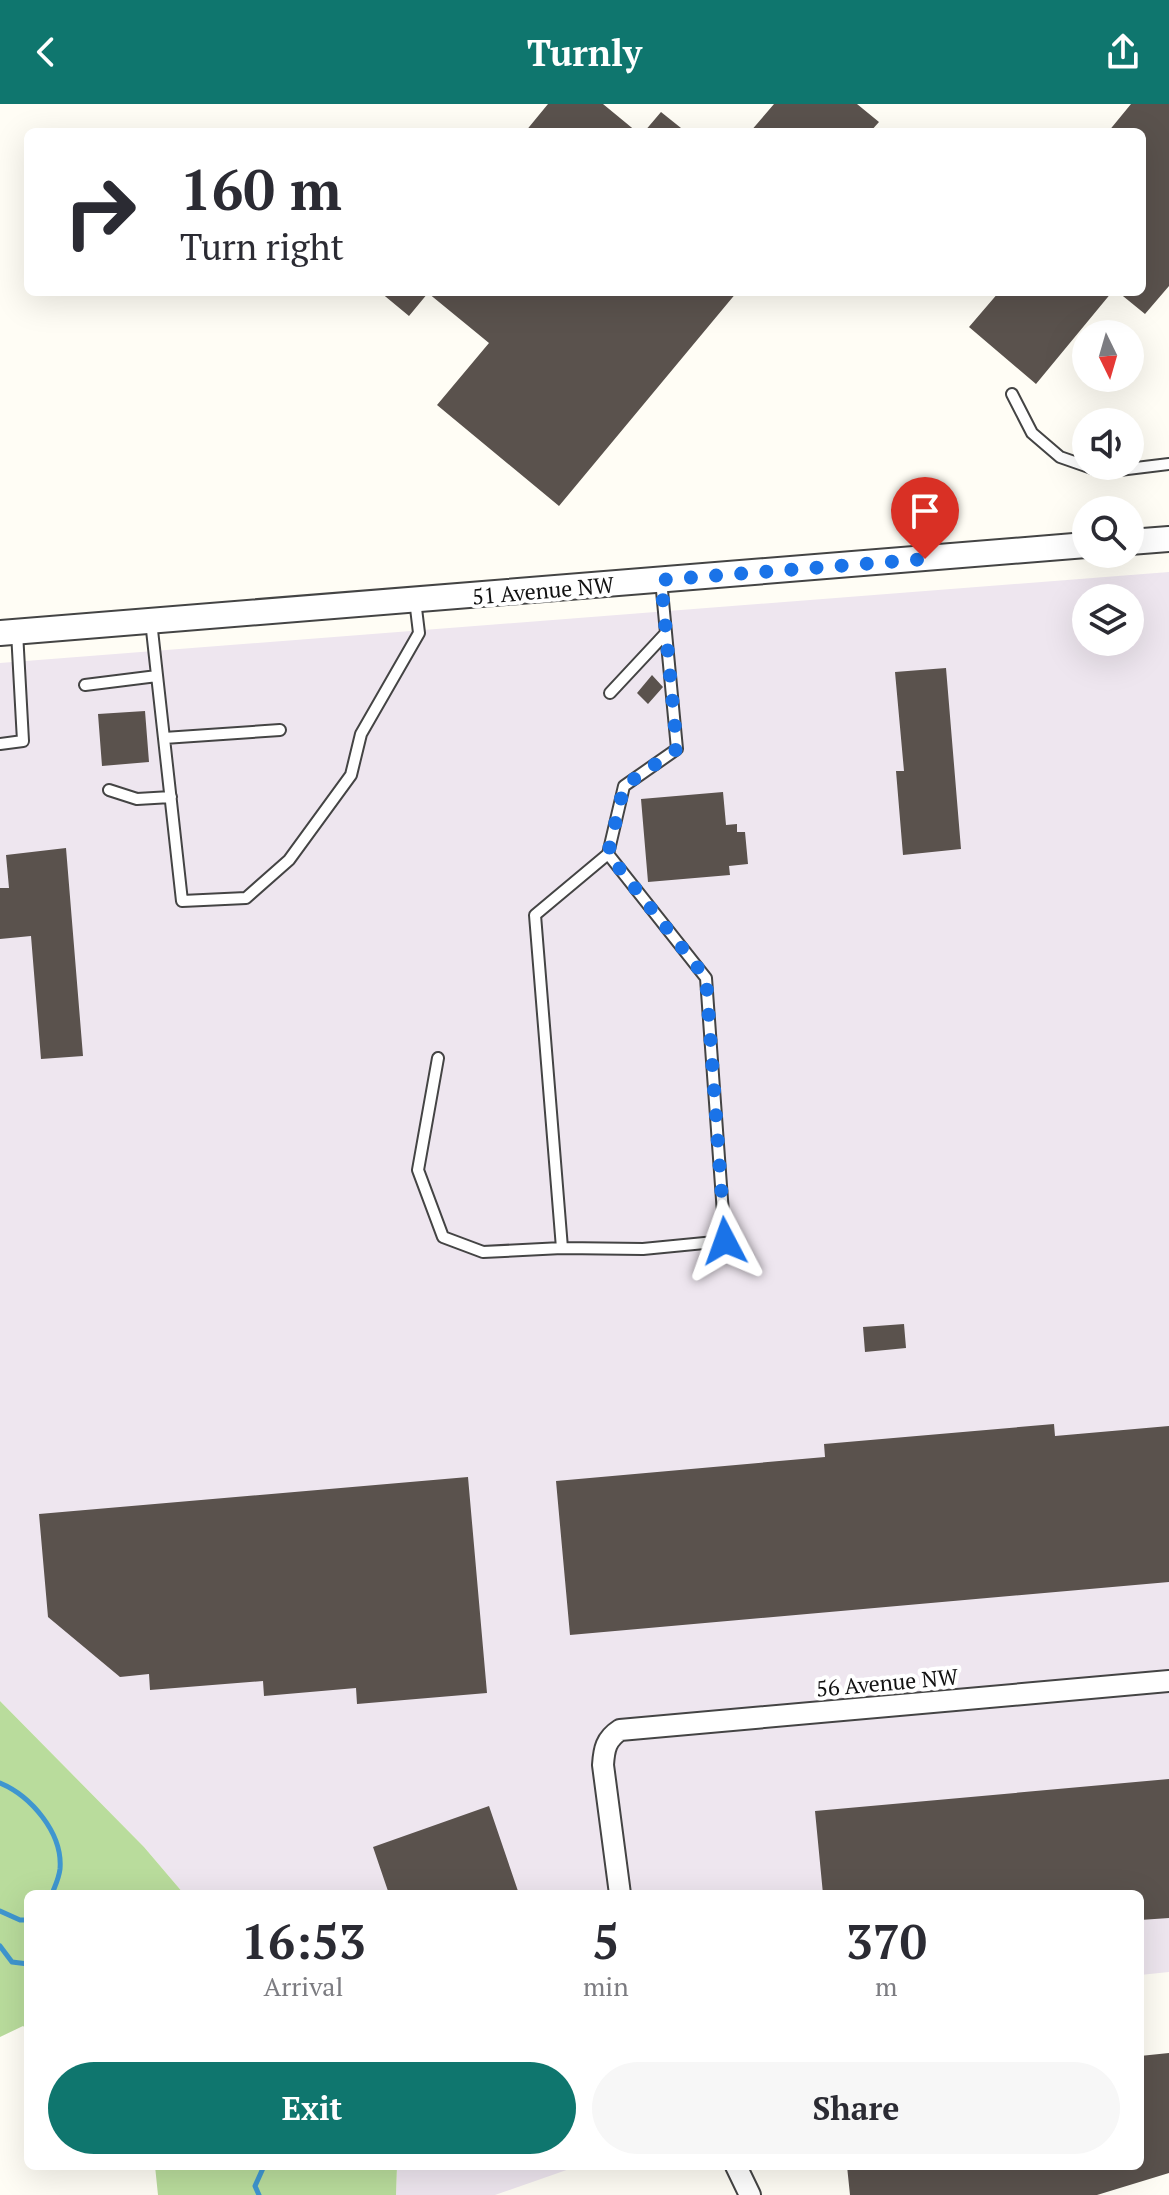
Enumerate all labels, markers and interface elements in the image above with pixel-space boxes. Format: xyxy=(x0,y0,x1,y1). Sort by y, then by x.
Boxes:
text: Turnly xyxy=(527,29,642,76)
icon: back xyxy=(24,30,68,74)
icon: share xyxy=(1101,30,1145,74)
text: 160 m xyxy=(180,152,342,226)
icon: right xyxy=(48,160,152,264)
text: Turn right xyxy=(180,223,344,270)
north arrow xyxy=(1072,320,1144,392)
map controls xyxy=(1072,320,1144,656)
button: sound xyxy=(1072,408,1144,480)
pin xyxy=(891,477,959,559)
icon: arrive xyxy=(903,489,947,533)
button: search xyxy=(1072,496,1144,568)
street label: 51 Avenue NW xyxy=(471,569,616,611)
button: layers xyxy=(1072,584,1144,656)
position arrow xyxy=(683,1199,767,1283)
street label: 56 Avenue NW xyxy=(815,1661,960,1703)
text: 16:53 xyxy=(241,1909,366,1973)
text: 5 xyxy=(592,1909,619,1973)
text: 370 xyxy=(846,1909,927,1973)
text: Arrival xyxy=(264,1969,343,2003)
text: min xyxy=(583,1969,629,2003)
text: m xyxy=(875,1969,898,2003)
button: Exit xyxy=(48,2062,576,2154)
button: Share xyxy=(592,2062,1120,2154)

